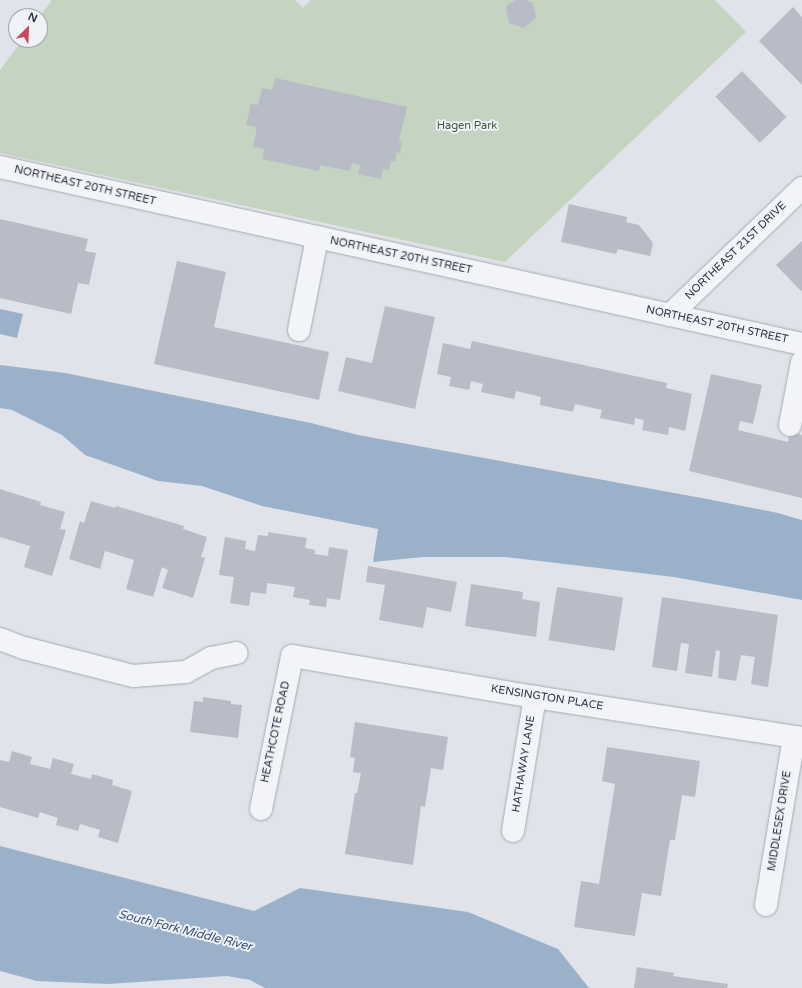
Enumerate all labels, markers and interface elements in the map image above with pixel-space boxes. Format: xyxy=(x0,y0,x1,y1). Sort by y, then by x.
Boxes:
north arrow xyxy=(8,8,48,48)
text: N xyxy=(26,10,39,25)
park label: Hagen Park xyxy=(437,119,497,133)
street label: NORTHEAST 20TH STREET xyxy=(13,163,157,209)
street label: NORTHEAST 21ST DRIVE xyxy=(683,199,789,303)
street label: NORTHEAST 20TH STREET xyxy=(329,234,473,278)
street label: NORTHEAST 20TH STREET xyxy=(645,303,789,347)
street label: HEATHCOTE ROAD xyxy=(259,680,293,784)
street label: KENSINGTON PLACE xyxy=(490,683,604,713)
street label: HATHAWAY LANE xyxy=(510,715,538,813)
street label: MIDDLESEX DRIVE xyxy=(766,770,794,872)
water label: South Fork Middle River xyxy=(117,907,253,955)

